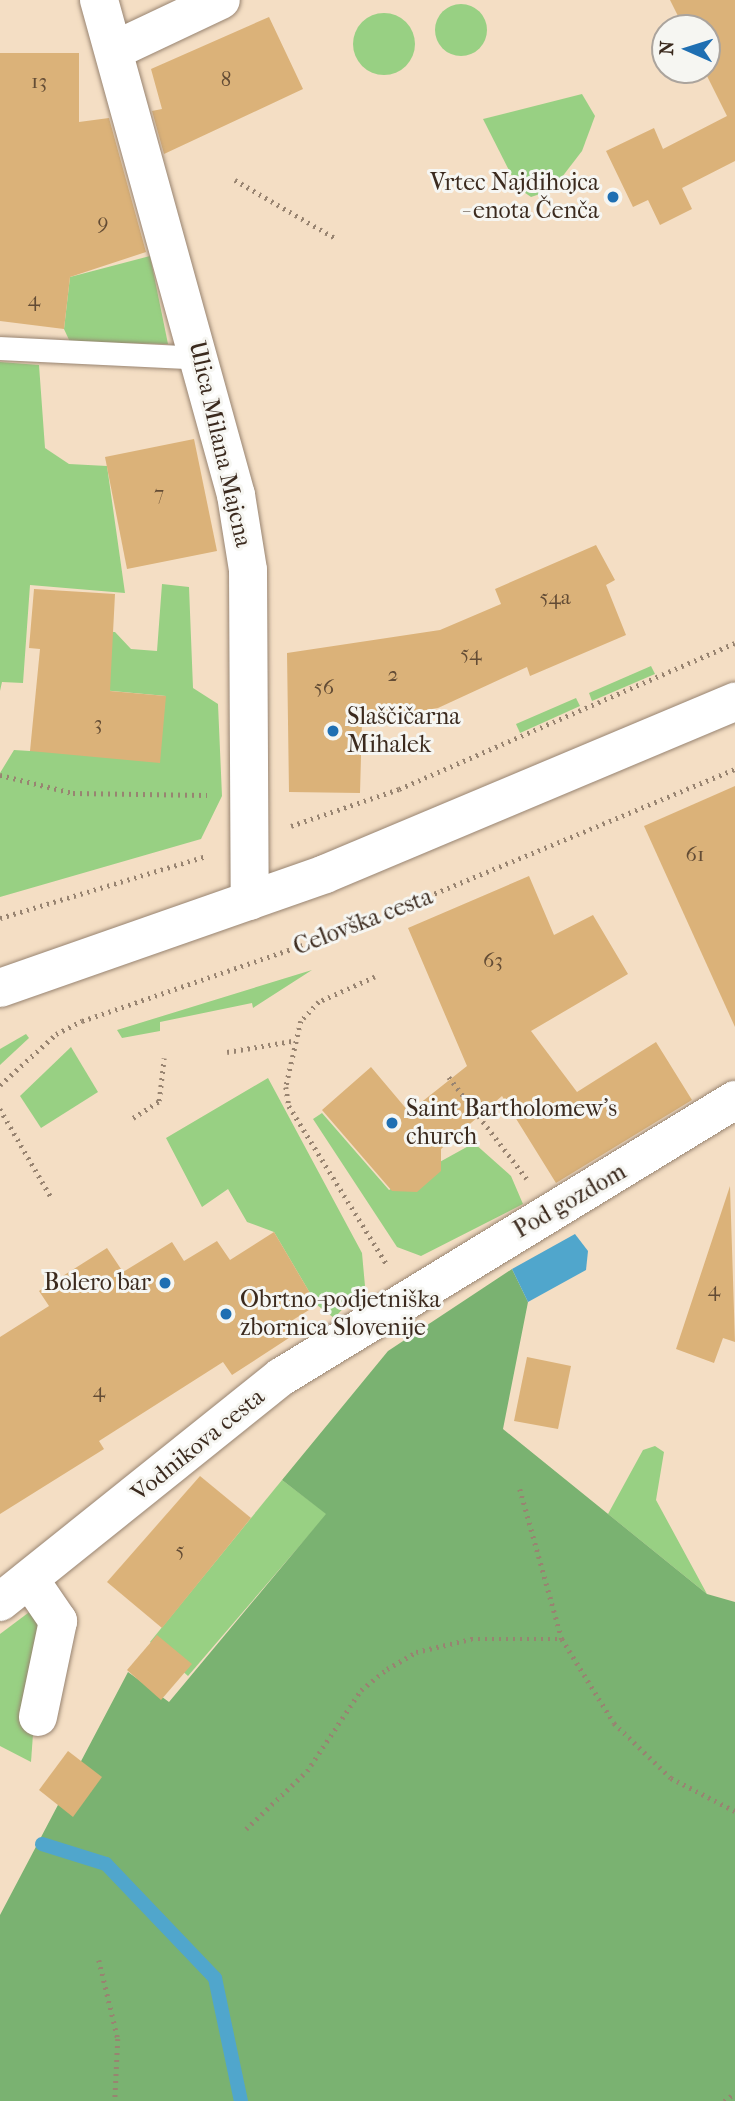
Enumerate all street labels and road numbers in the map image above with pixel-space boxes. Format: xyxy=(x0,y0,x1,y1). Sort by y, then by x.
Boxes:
street label: Ulica Milana Majcna xyxy=(182,338,258,550)
street label: Celovška cesta xyxy=(289,882,437,962)
street label: Pod gozdom xyxy=(509,1157,631,1245)
street label: Vodnikova cesta xyxy=(126,1382,270,1508)

